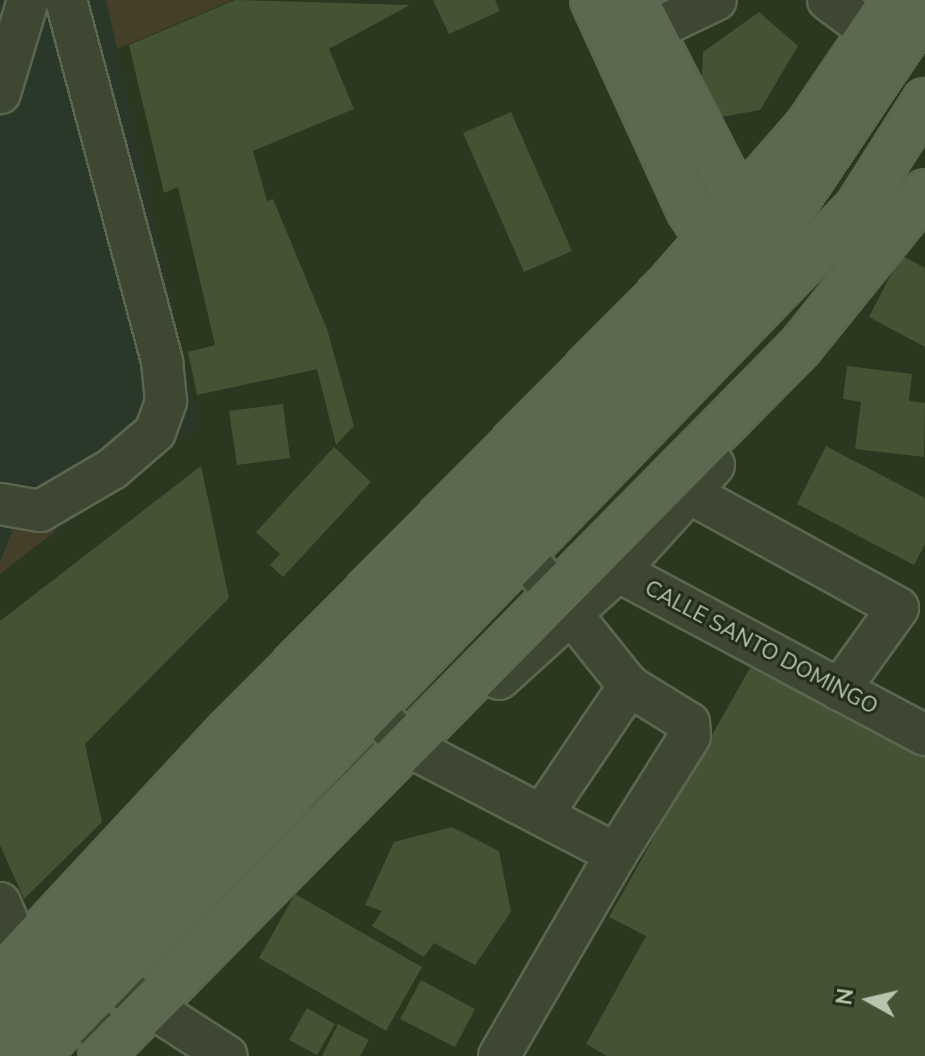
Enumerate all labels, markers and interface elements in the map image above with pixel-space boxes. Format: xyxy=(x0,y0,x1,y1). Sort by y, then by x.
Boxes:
street label: CALLE SANTO DOMINGO xyxy=(640,575,882,721)
north arrow xyxy=(829,960,909,1040)
text: N xyxy=(829,986,861,1007)

